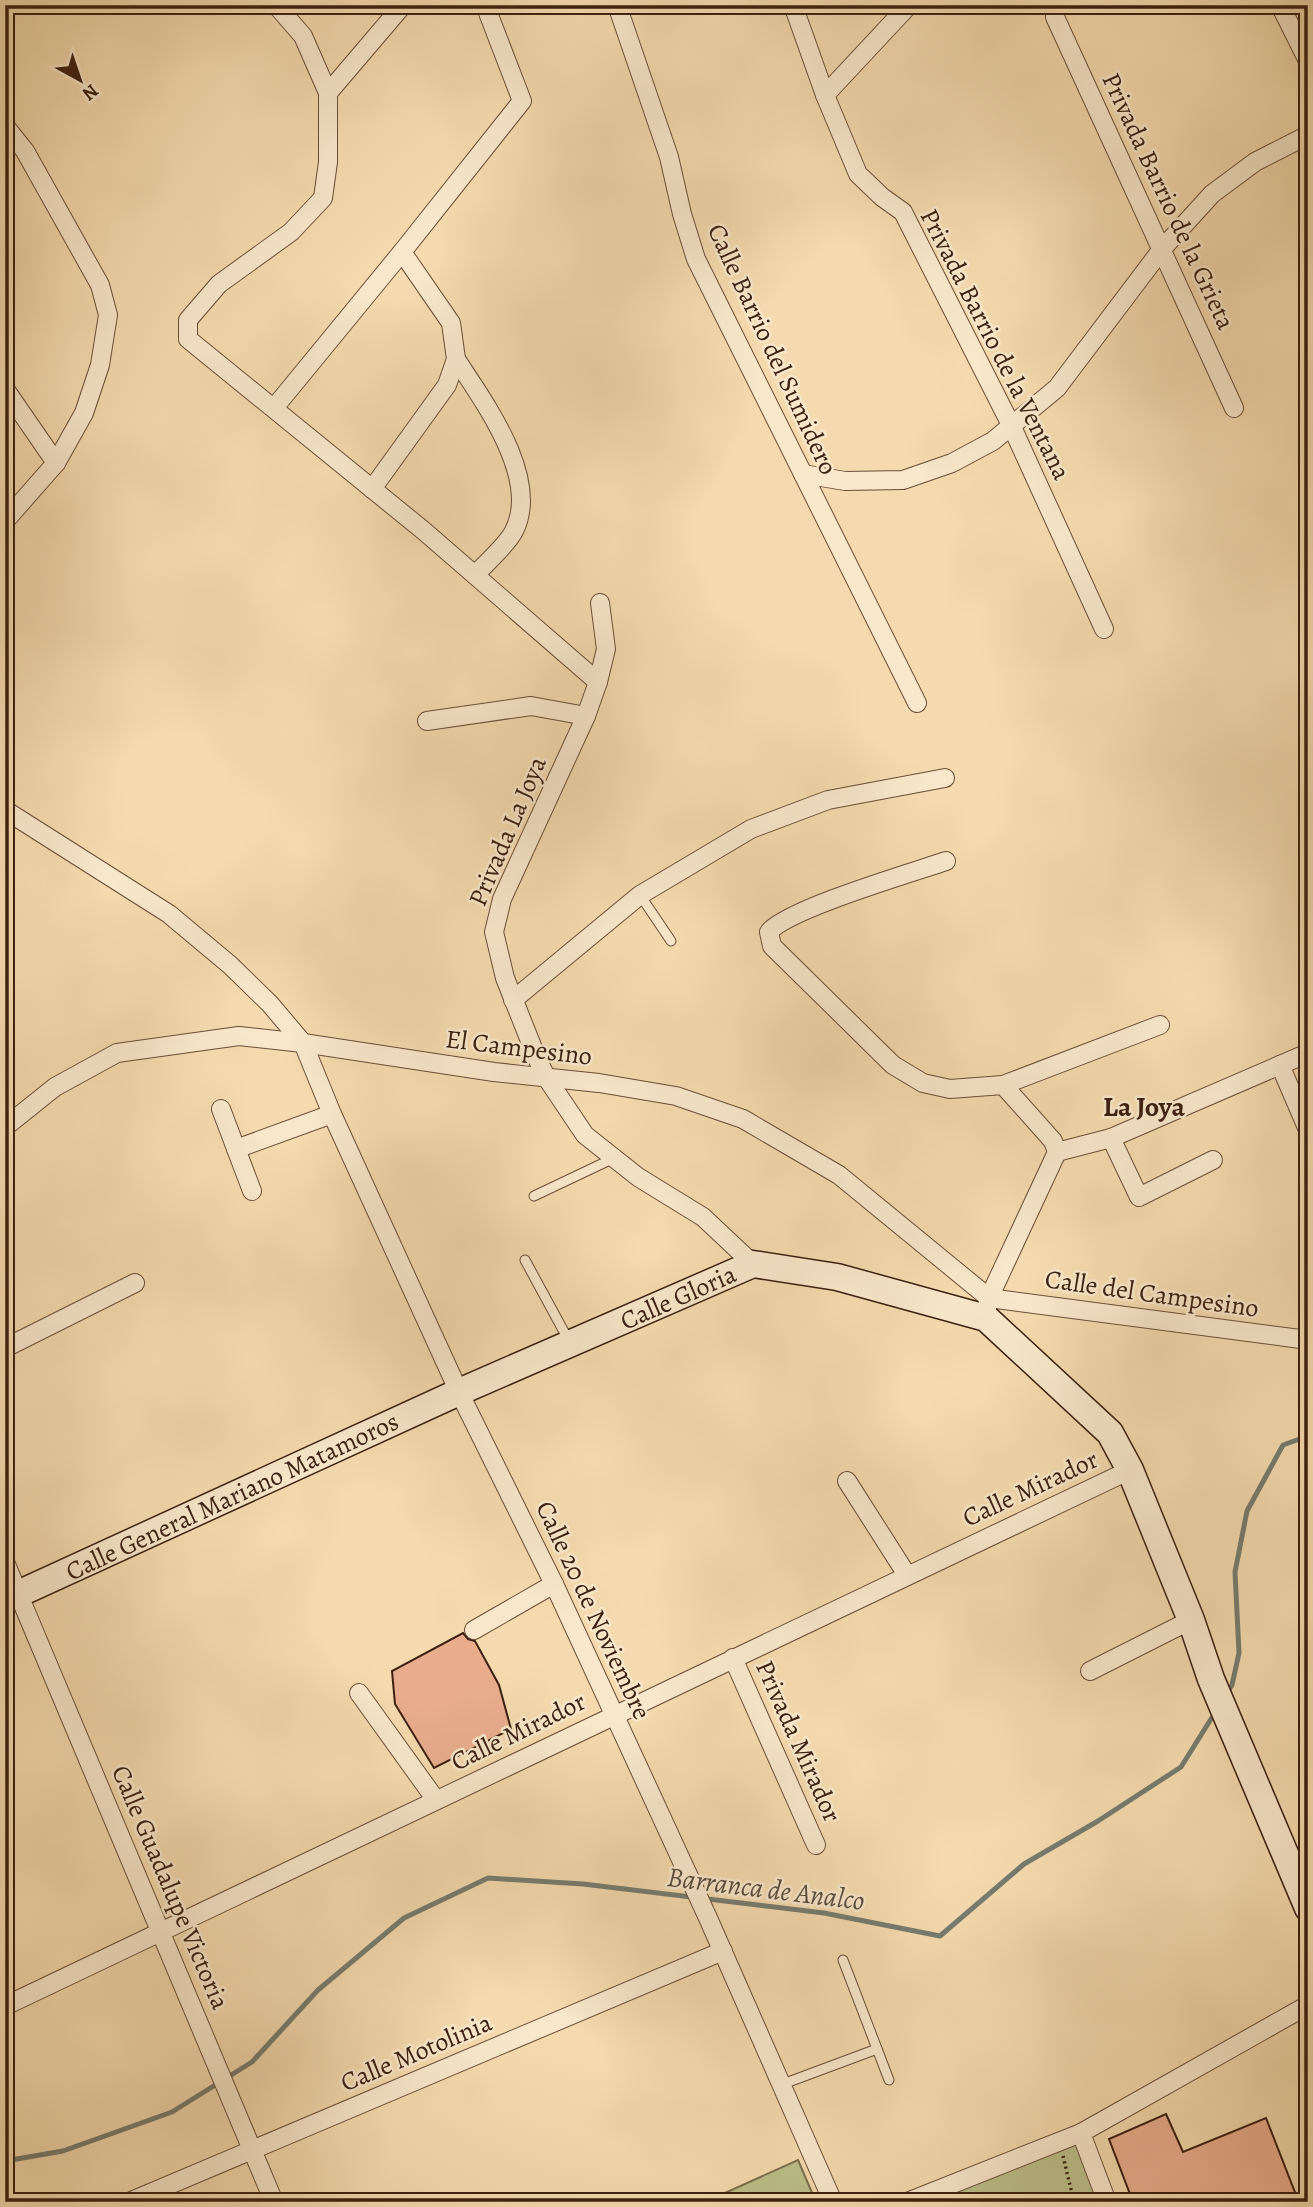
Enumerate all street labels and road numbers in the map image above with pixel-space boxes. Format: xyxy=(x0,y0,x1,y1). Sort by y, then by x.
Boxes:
street label: Privada Barrio de la Grieta xyxy=(1094,67,1244,335)
street label: Privada Barrio de la Ventana xyxy=(912,203,1079,486)
street label: Calle Barrio del Sumidero xyxy=(699,218,846,480)
street label: Privada La Joya xyxy=(460,751,555,911)
street label: El Campesino xyxy=(444,1021,594,1074)
street label: Calle Gloria xyxy=(615,1256,742,1339)
street label: Calle del Campesino xyxy=(1043,1261,1261,1326)
street label: Calle General Mariano Matamoros xyxy=(60,1404,404,1589)
street label: Calle Mirador xyxy=(957,1442,1104,1535)
street label: Calle 20 de Noviembre xyxy=(528,1495,660,1725)
street label: Privada Mirador xyxy=(747,1655,850,1828)
street label: Calle Mirador xyxy=(445,1684,591,1779)
street label: Calle Guadalupe Victoria xyxy=(103,1760,238,2015)
street label: Calle Motolinia xyxy=(335,2005,497,2100)

